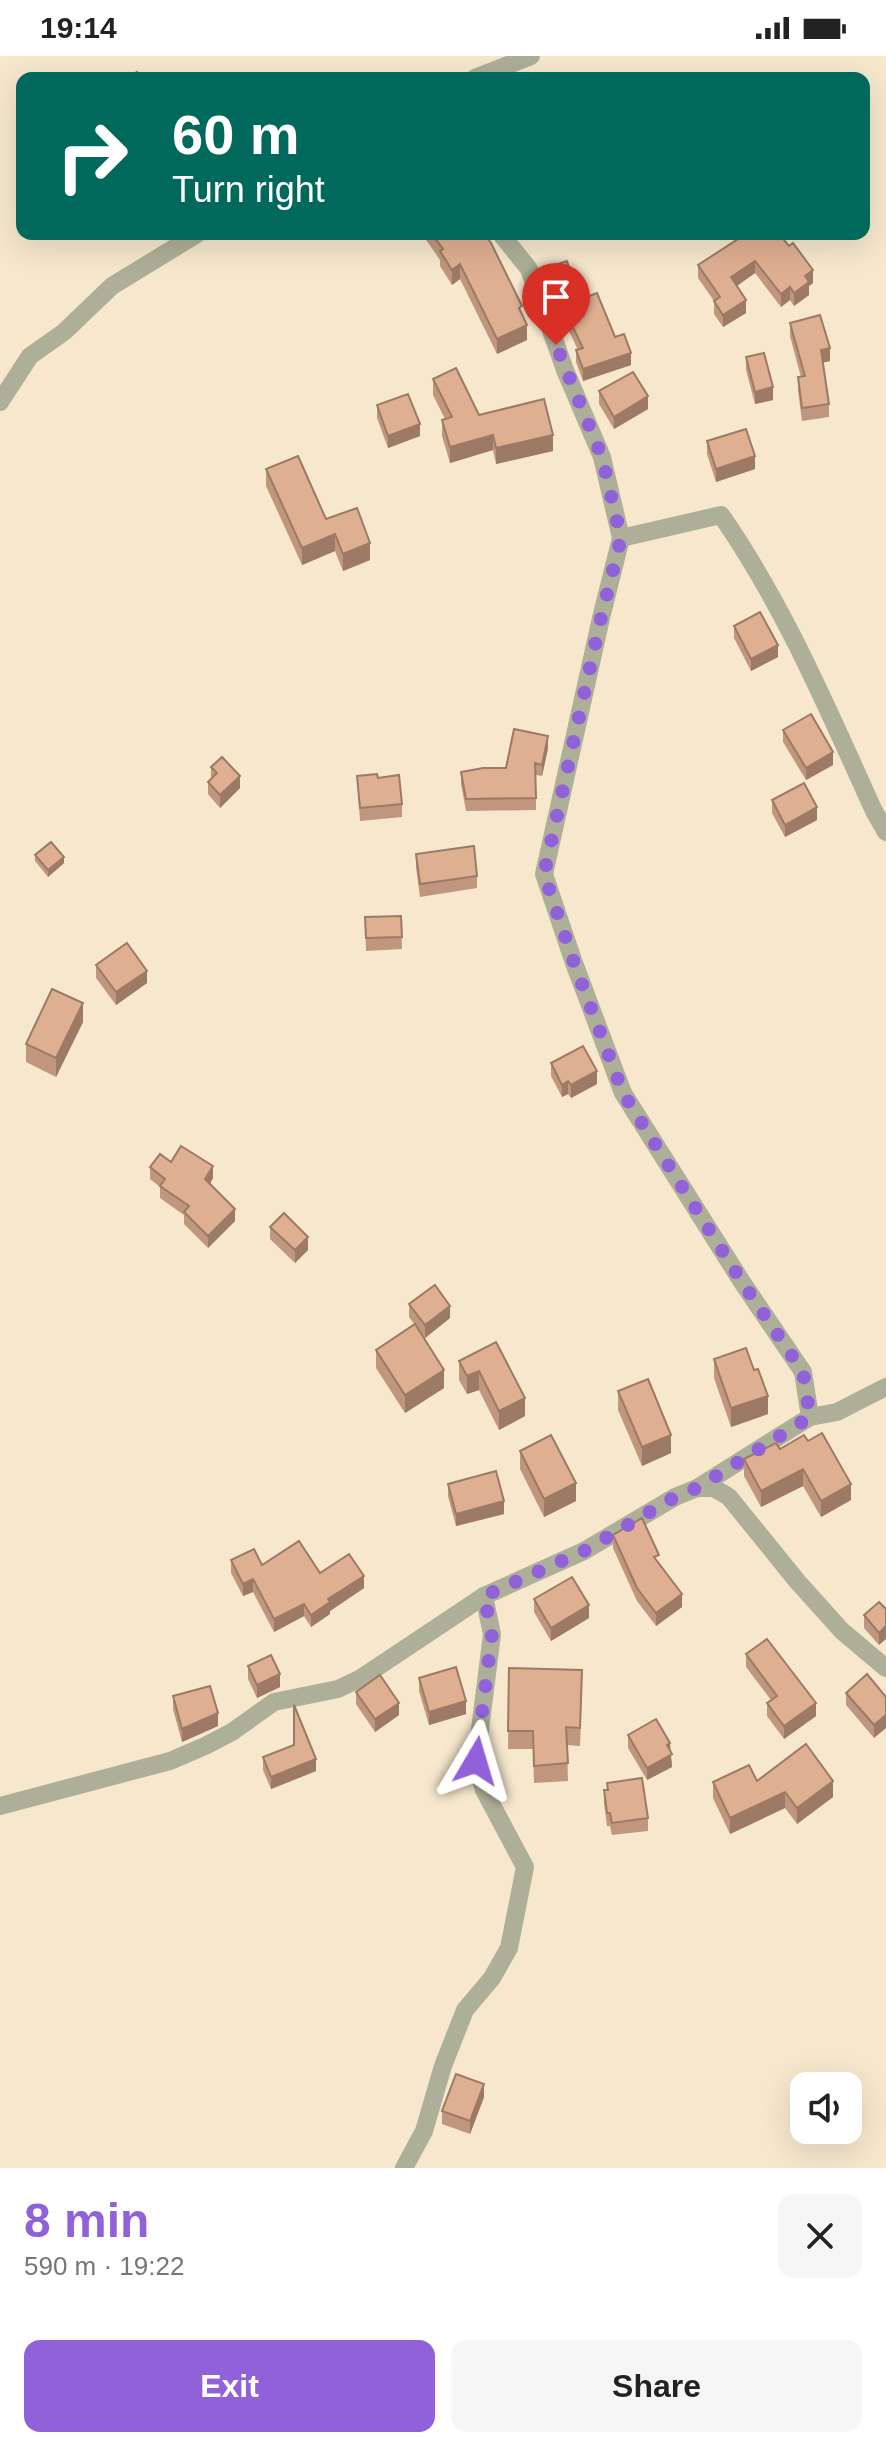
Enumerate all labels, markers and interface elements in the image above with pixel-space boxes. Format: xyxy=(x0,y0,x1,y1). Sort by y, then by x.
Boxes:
text: 19:14 xyxy=(40,11,117,44)
text: 60 m xyxy=(172,103,300,166)
icon: right xyxy=(40,104,144,208)
text: Turn right xyxy=(172,169,325,210)
pin xyxy=(522,263,590,345)
icon: arrive xyxy=(534,275,578,319)
position arrow xyxy=(434,1719,518,1803)
map controls xyxy=(790,2072,862,2144)
button: sound xyxy=(790,2072,862,2144)
text: 8 min xyxy=(24,2194,149,2247)
button: close xyxy=(778,2194,862,2278)
text: 590 m · 19:22 xyxy=(24,2251,184,2281)
button: Exit xyxy=(24,2340,435,2432)
button: Share xyxy=(451,2340,862,2432)

